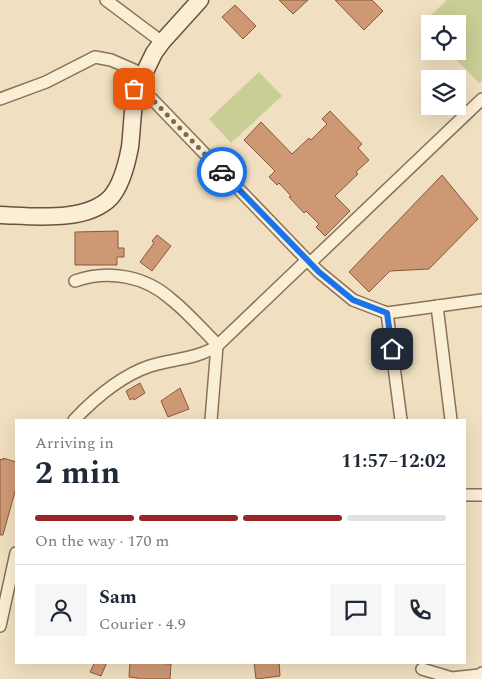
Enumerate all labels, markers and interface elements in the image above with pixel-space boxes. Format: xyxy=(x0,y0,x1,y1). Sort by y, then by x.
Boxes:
map controls xyxy=(421,15,466,115)
button: locate xyxy=(421,15,466,60)
pin xyxy=(113,68,155,110)
button: layers xyxy=(421,70,466,115)
icon: bag xyxy=(120,75,148,103)
courier xyxy=(197,147,247,197)
icon: car xyxy=(208,158,236,186)
pin xyxy=(371,328,413,370)
icon: home xyxy=(378,335,406,363)
text: Arriving in xyxy=(35,431,114,455)
text: 11:57–12:02 xyxy=(341,447,446,476)
text: 2 min xyxy=(35,449,120,498)
text: On the way · 170 m xyxy=(35,529,169,553)
text: Sam xyxy=(99,583,137,612)
button: person xyxy=(35,584,87,636)
button: chat xyxy=(330,584,382,636)
button: phone xyxy=(394,584,446,636)
text: Courier · 4.9 xyxy=(99,612,186,636)

